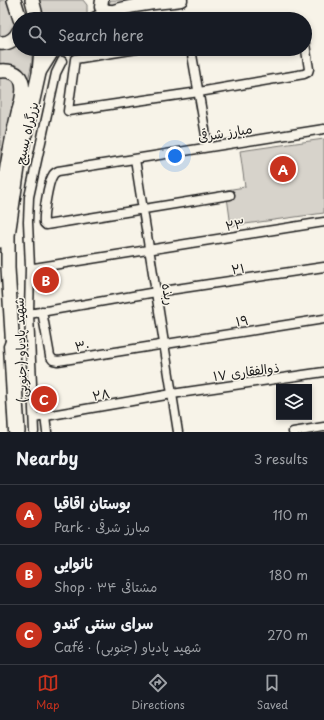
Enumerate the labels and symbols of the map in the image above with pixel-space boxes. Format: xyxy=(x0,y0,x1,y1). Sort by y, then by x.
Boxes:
street label: بزرگراه بسیج xyxy=(10,100,43,167)
street label: مبارز شرقی xyxy=(196,118,254,146)
your location xyxy=(165,146,185,166)
pin: A xyxy=(270,154,296,184)
street label: ۲۳ xyxy=(224,213,246,235)
street label: ۲۱ xyxy=(230,258,246,278)
pin: B xyxy=(33,265,59,295)
street label: ربذه xyxy=(158,282,180,307)
street label: شهید پادیاو (جنوبی) xyxy=(9,297,32,403)
street label: ۱۹ xyxy=(234,310,250,330)
street label: ۳۰ xyxy=(73,335,91,355)
street label: ذوالفقاری ۱۷ xyxy=(212,357,280,385)
street label: ۲۸ xyxy=(91,383,111,405)
pin: C xyxy=(31,384,57,414)

